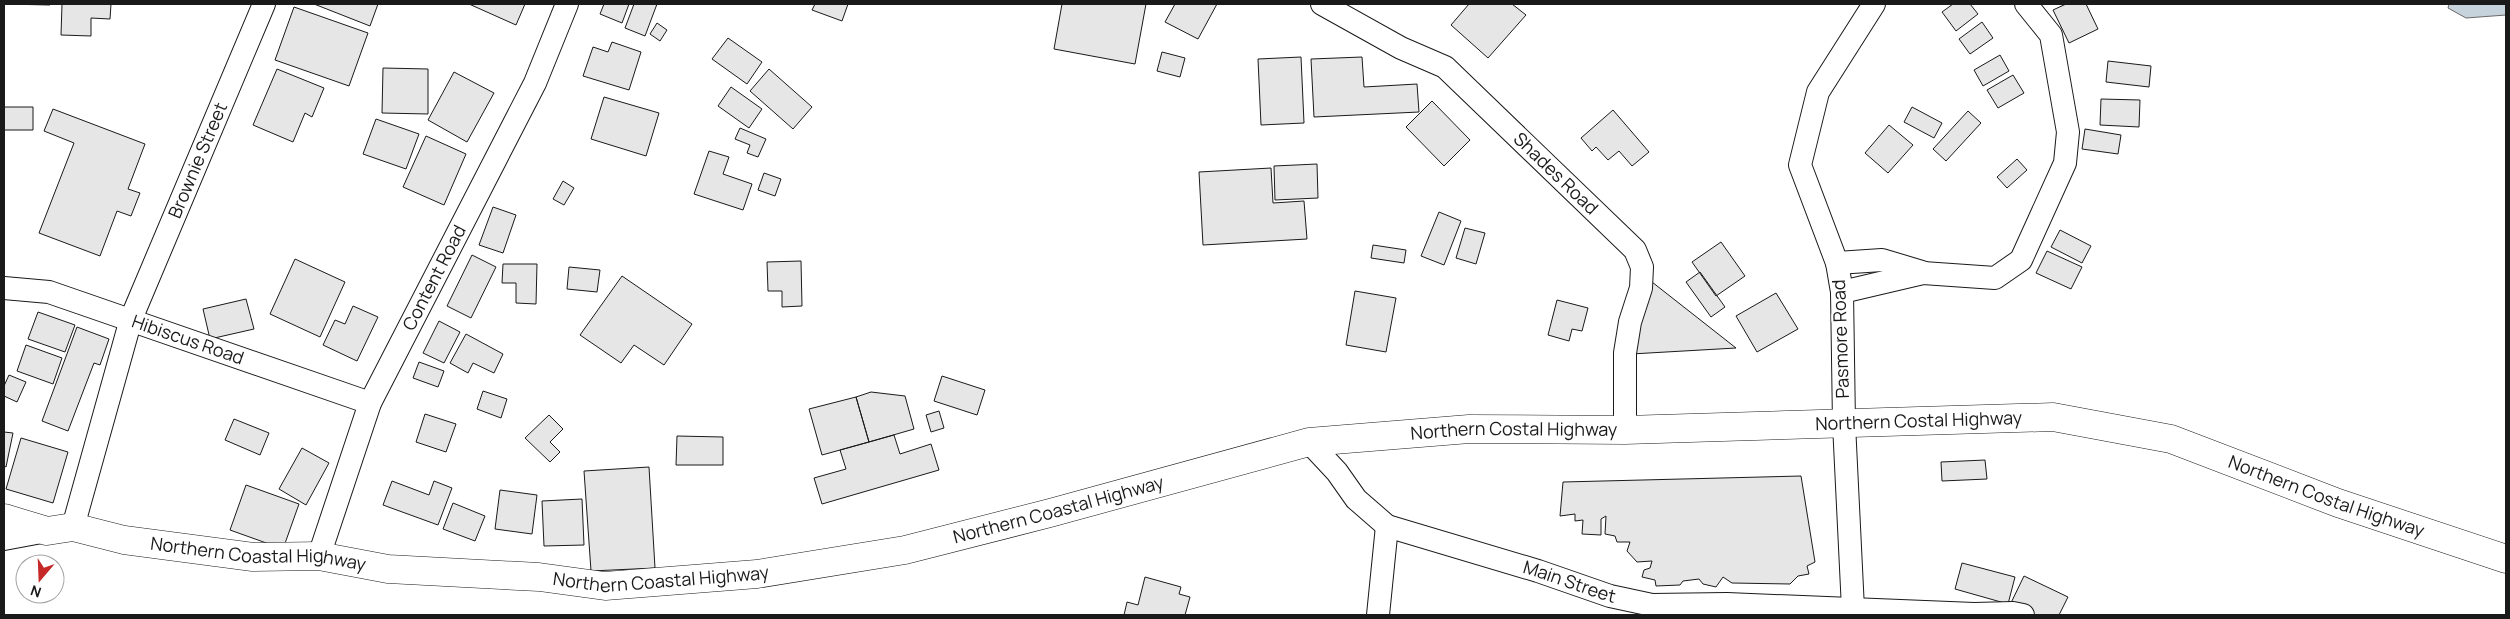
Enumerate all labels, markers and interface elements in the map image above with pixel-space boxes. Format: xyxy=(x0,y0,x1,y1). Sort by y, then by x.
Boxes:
street label: Brownie Street xyxy=(162,99,232,222)
street label: Shades Road xyxy=(1509,126,1604,219)
street label: Content Road xyxy=(396,221,471,334)
street label: Pasmore Road xyxy=(1826,279,1854,399)
street label: Hibiscus Road xyxy=(129,309,247,370)
street label: Northern Costal Highway xyxy=(1815,405,2023,435)
street label: Northern Costal Highway xyxy=(1410,416,1618,445)
street label: Northern Costal Highway xyxy=(2225,449,2428,542)
street label: Northern Coastal Highway xyxy=(950,469,1167,548)
street label: Northern Coastal Highway xyxy=(149,531,369,576)
north arrow xyxy=(15,554,65,604)
street label: Main Street xyxy=(1520,554,1618,608)
street label: Northern Coastal Highway xyxy=(552,559,771,597)
text: N xyxy=(28,581,43,602)

